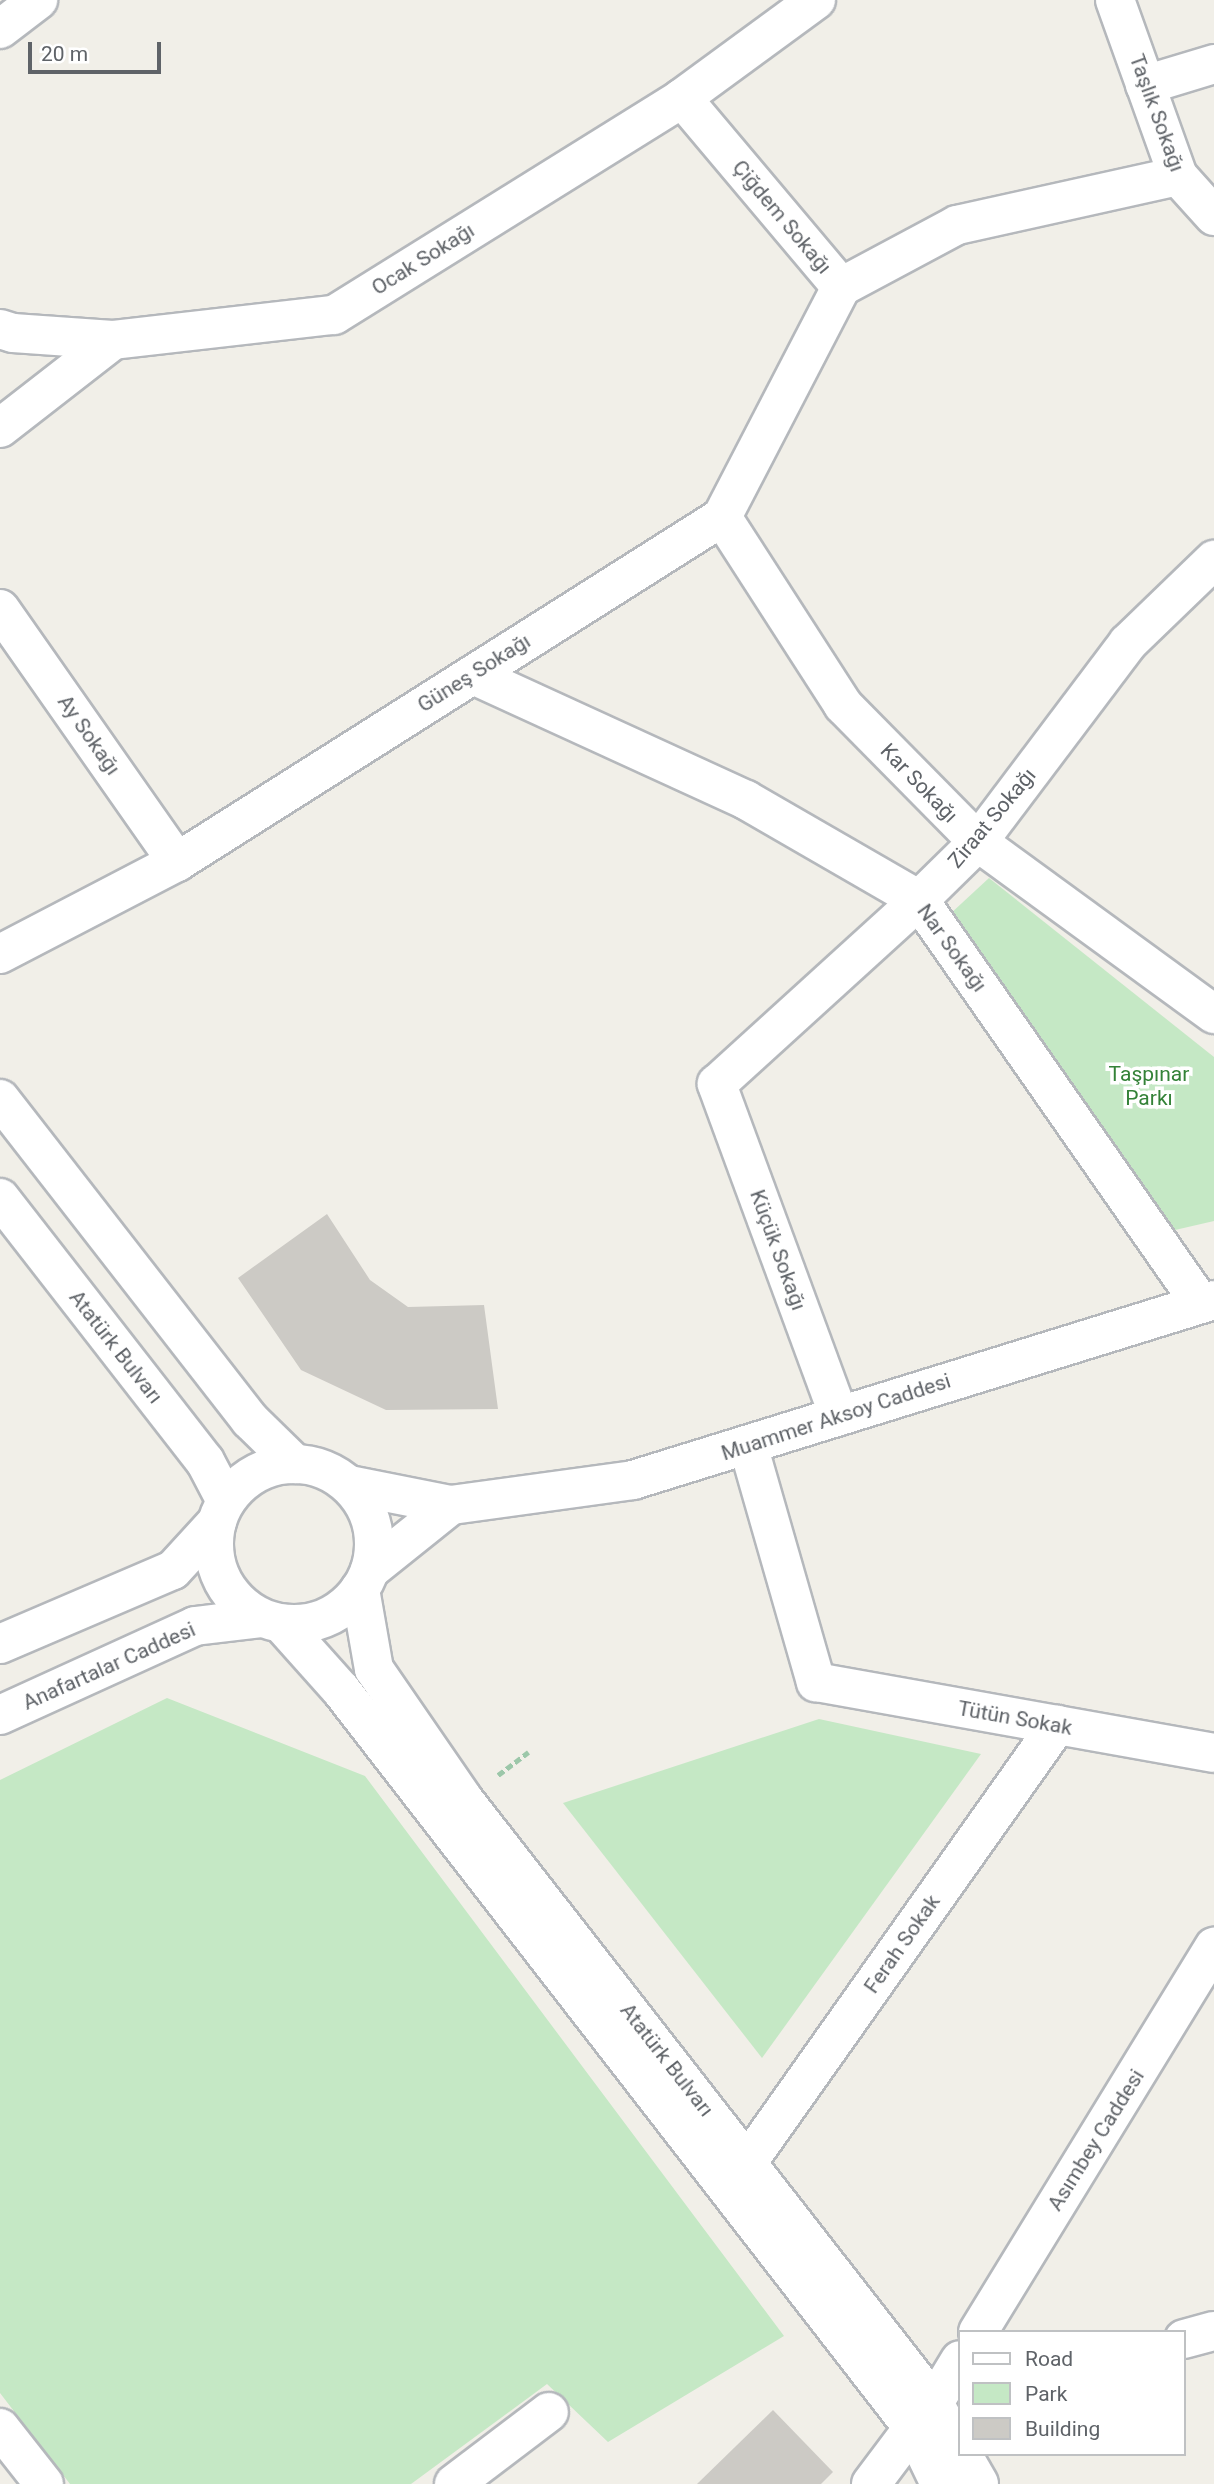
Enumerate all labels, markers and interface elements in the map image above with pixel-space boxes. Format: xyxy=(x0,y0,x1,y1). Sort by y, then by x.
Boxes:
scale bar xyxy=(32,28,164,72)
text: 20 m xyxy=(41,42,88,66)
street label: Taşlık Sokağı xyxy=(1124,51,1190,175)
street label: Çiğdem Sokağı xyxy=(727,155,837,279)
street label: Ocak Sokağı xyxy=(367,218,479,300)
street label: Güneş Sokağı xyxy=(413,628,535,718)
street label: Ay Sokağı xyxy=(52,690,126,780)
street label: Kar Sokağı xyxy=(875,738,963,828)
street label: Ziraat Sokağı xyxy=(943,763,1041,873)
street label: Nar Sokağı xyxy=(912,899,992,997)
park label: Taşpınar Parkı xyxy=(1109,1061,1189,1111)
street label: Küçük Sokağı xyxy=(745,1186,811,1314)
street label: Atatürk Bulvarı xyxy=(64,1285,168,1409)
street label: Muammer Aksoy Caddesi xyxy=(718,1368,954,1466)
street label: Anafartalar Caddesi xyxy=(19,1617,199,1715)
street label: Tütün Sokak xyxy=(956,1696,1074,1740)
street label: Ferah Sokak xyxy=(859,1890,945,1998)
street label: Atatürk Bulvarı xyxy=(615,1998,719,2122)
street label: Asımbey Caddesi xyxy=(1042,2065,1150,2215)
legend xyxy=(958,2330,1186,2456)
text: Road xyxy=(1025,2347,1073,2371)
text: Park xyxy=(1025,2382,1067,2406)
text: Building xyxy=(1025,2417,1100,2441)

